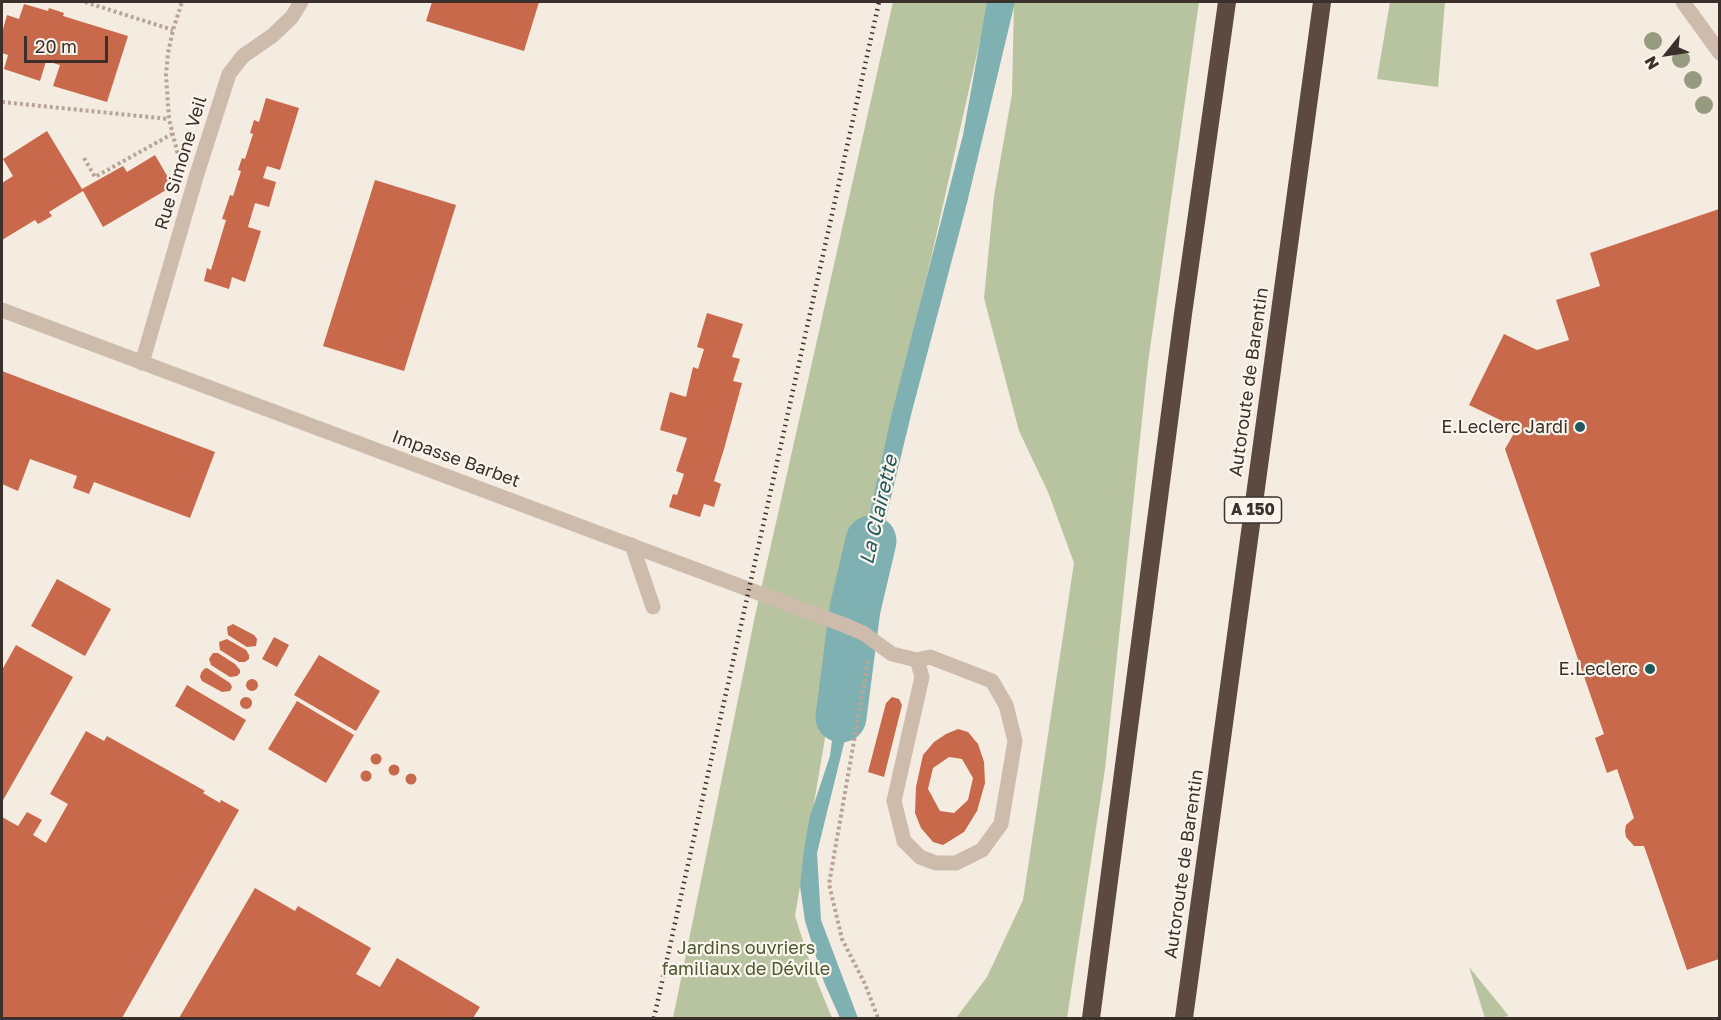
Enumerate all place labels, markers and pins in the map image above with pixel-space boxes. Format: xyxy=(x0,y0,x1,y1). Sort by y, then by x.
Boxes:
place label: E.Leclerc Jardi xyxy=(1441,416,1568,438)
marker: E.Leclerc Jardi xyxy=(1573,420,1587,434)
place label: E.Leclerc xyxy=(1559,658,1638,680)
marker: E.Leclerc xyxy=(1643,662,1657,676)

